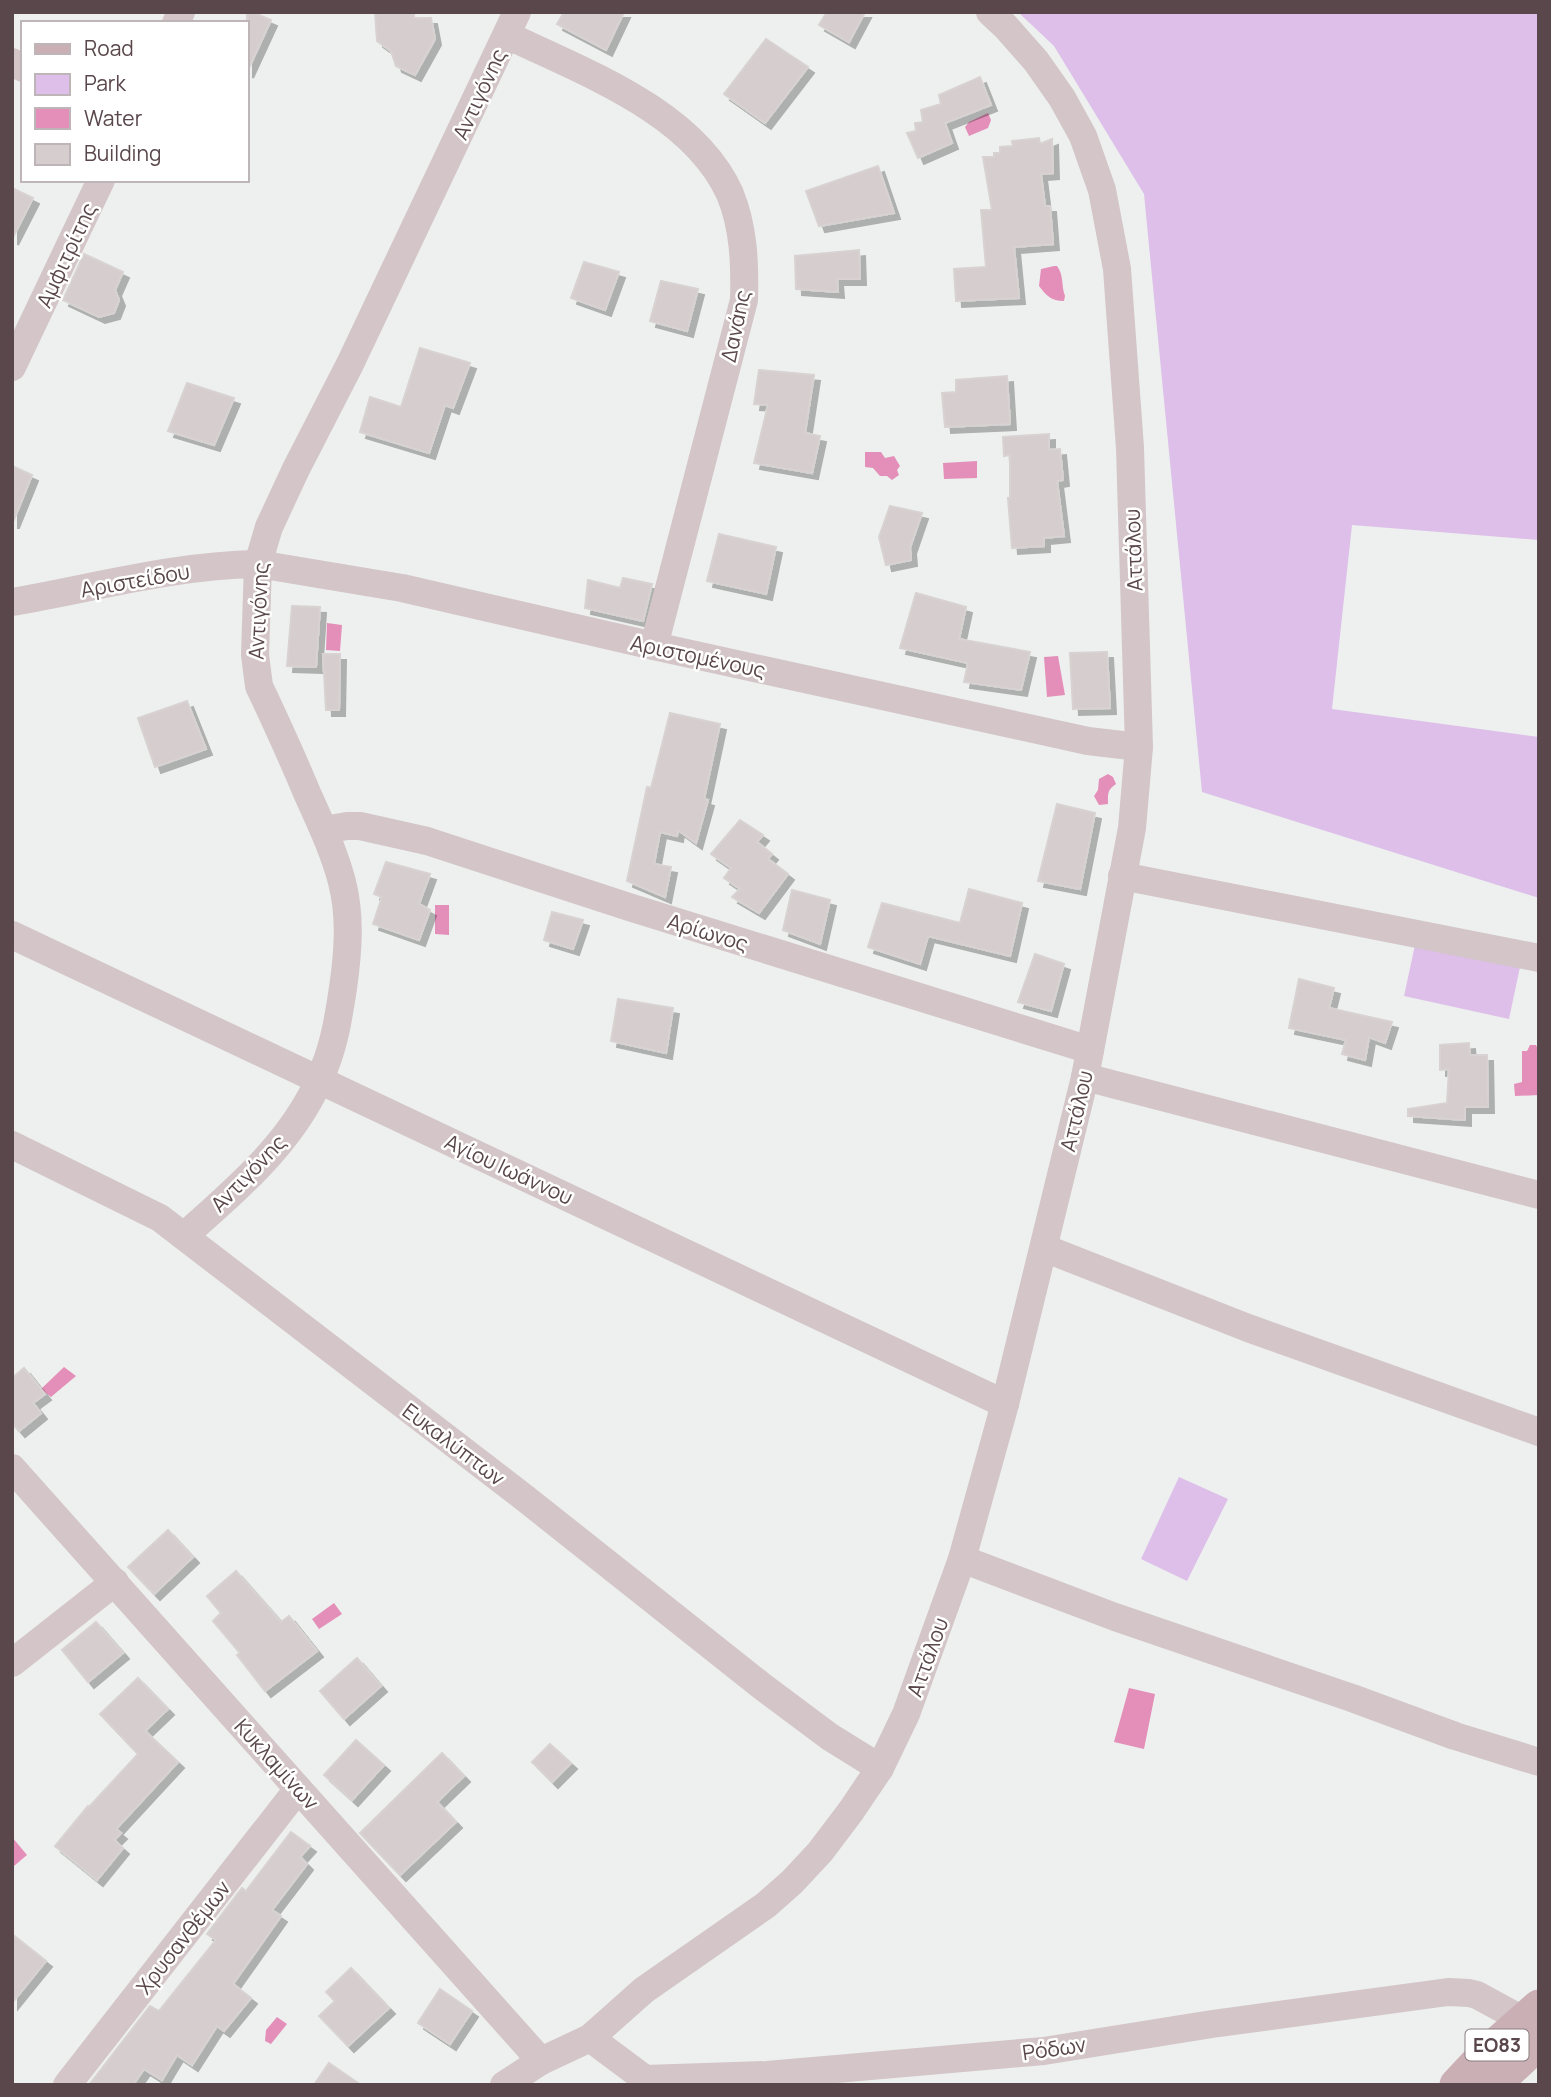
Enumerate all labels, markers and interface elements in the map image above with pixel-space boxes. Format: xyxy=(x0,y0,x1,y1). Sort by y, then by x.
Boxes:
legend xyxy=(21,21,248,182)
text: Road xyxy=(84,34,134,62)
street label: Αντιγόνης xyxy=(446,44,512,144)
text: Park xyxy=(84,69,126,97)
text: Water xyxy=(84,104,143,132)
text: Building xyxy=(84,139,161,167)
street label: Αμφιτρίτης xyxy=(29,198,103,312)
street label: Δανάης xyxy=(714,287,756,365)
street label: Αττάλου xyxy=(1118,508,1148,592)
street label: Αριστείδου xyxy=(78,557,192,603)
street label: Αντιγόνης xyxy=(241,562,275,660)
street label: Αριστομένους xyxy=(628,628,768,684)
street label: Αρίωνος xyxy=(664,906,752,958)
street label: Αττάλου xyxy=(1053,1068,1099,1154)
street label: Αγίου Ιωάννου xyxy=(440,1127,578,1211)
street label: Αντιγόνης xyxy=(204,1128,292,1218)
street label: Ευκαλύπτων xyxy=(397,1396,511,1492)
street label: Αττάλου xyxy=(900,1613,954,1701)
street label: Κυκλαμίνων xyxy=(229,1712,326,1816)
street label: Χρυσανθέμων xyxy=(130,1874,236,2000)
street label: Ρόδων xyxy=(1020,2030,1088,2066)
road number: ΕΟ83 xyxy=(1466,2030,1528,2060)

